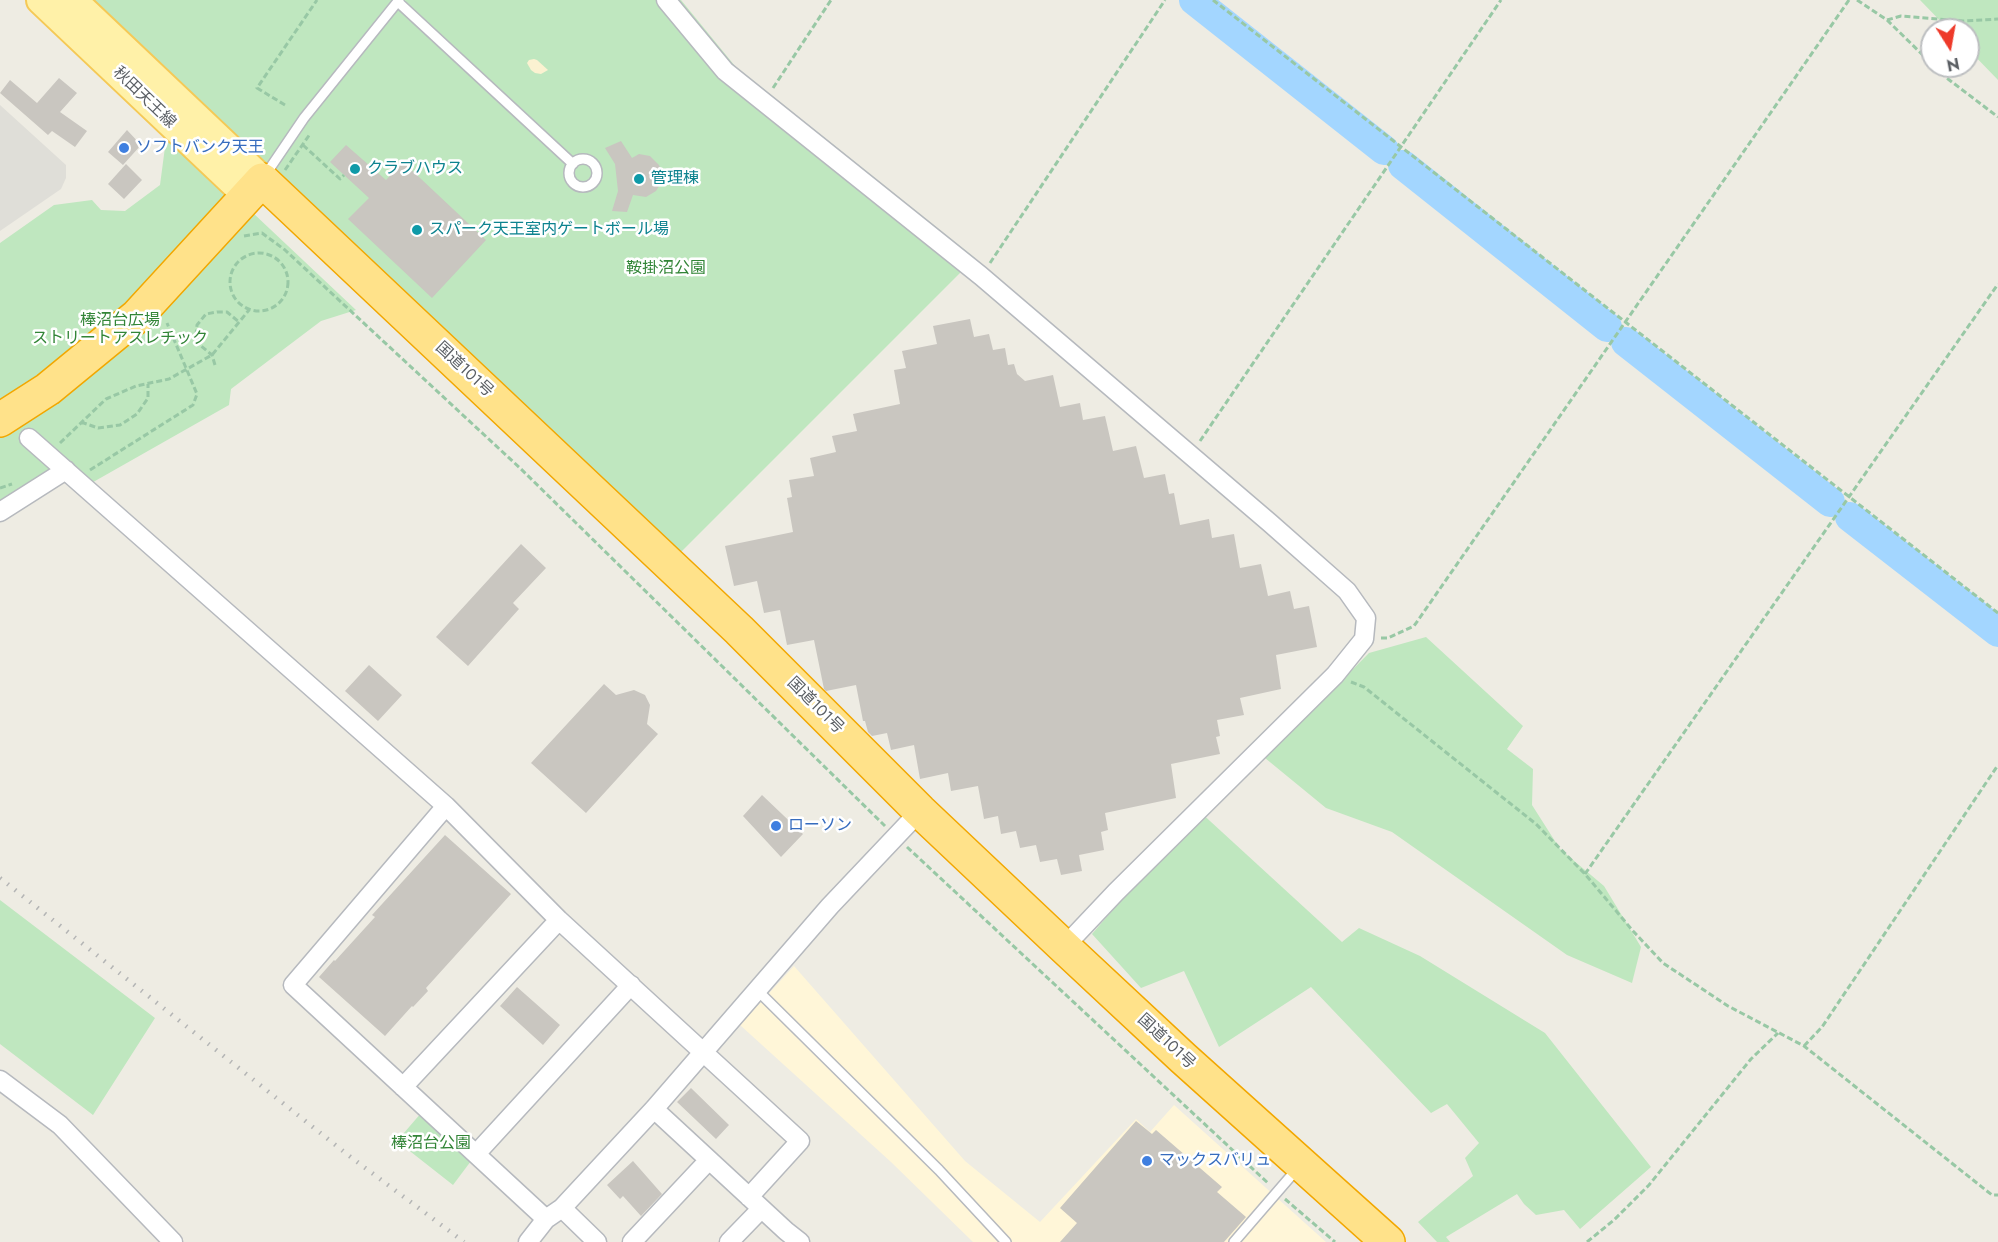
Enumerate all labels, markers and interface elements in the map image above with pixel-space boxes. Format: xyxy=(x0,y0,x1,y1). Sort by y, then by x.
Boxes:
north arrow xyxy=(1920,18,1980,78)
text: N xyxy=(1945,52,1962,77)
street label: 秋田天王線 xyxy=(109,63,179,133)
place label: ソフトバンク天王 xyxy=(136,138,264,158)
marker: ソフトバンク天王 xyxy=(117,141,131,155)
place label: クラブハウス xyxy=(367,159,463,179)
marker: クラブハウス xyxy=(348,162,362,176)
place label: 管理棟 xyxy=(651,169,699,189)
marker: 管理棟 xyxy=(632,172,646,186)
place label: スパーク天王室内ゲートボール場 xyxy=(429,220,669,240)
marker: スパーク天王室内ゲートボール場 xyxy=(410,223,424,237)
park label: 鞍掛沼公園 xyxy=(626,259,706,279)
park label: 棒沼台広場 ストリートアスレチック xyxy=(32,311,208,349)
street label: 国道101号 xyxy=(431,338,497,402)
street label: 国道101号 xyxy=(783,674,847,738)
place label: ローソン xyxy=(788,816,852,836)
marker: ローソン xyxy=(769,819,783,833)
street label: 国道101号 xyxy=(1133,1010,1199,1074)
park label: 棒沼台公園 xyxy=(391,1134,471,1154)
place label: マックスバリュ xyxy=(1159,1151,1271,1171)
marker: マックスバリュ xyxy=(1140,1154,1154,1168)

